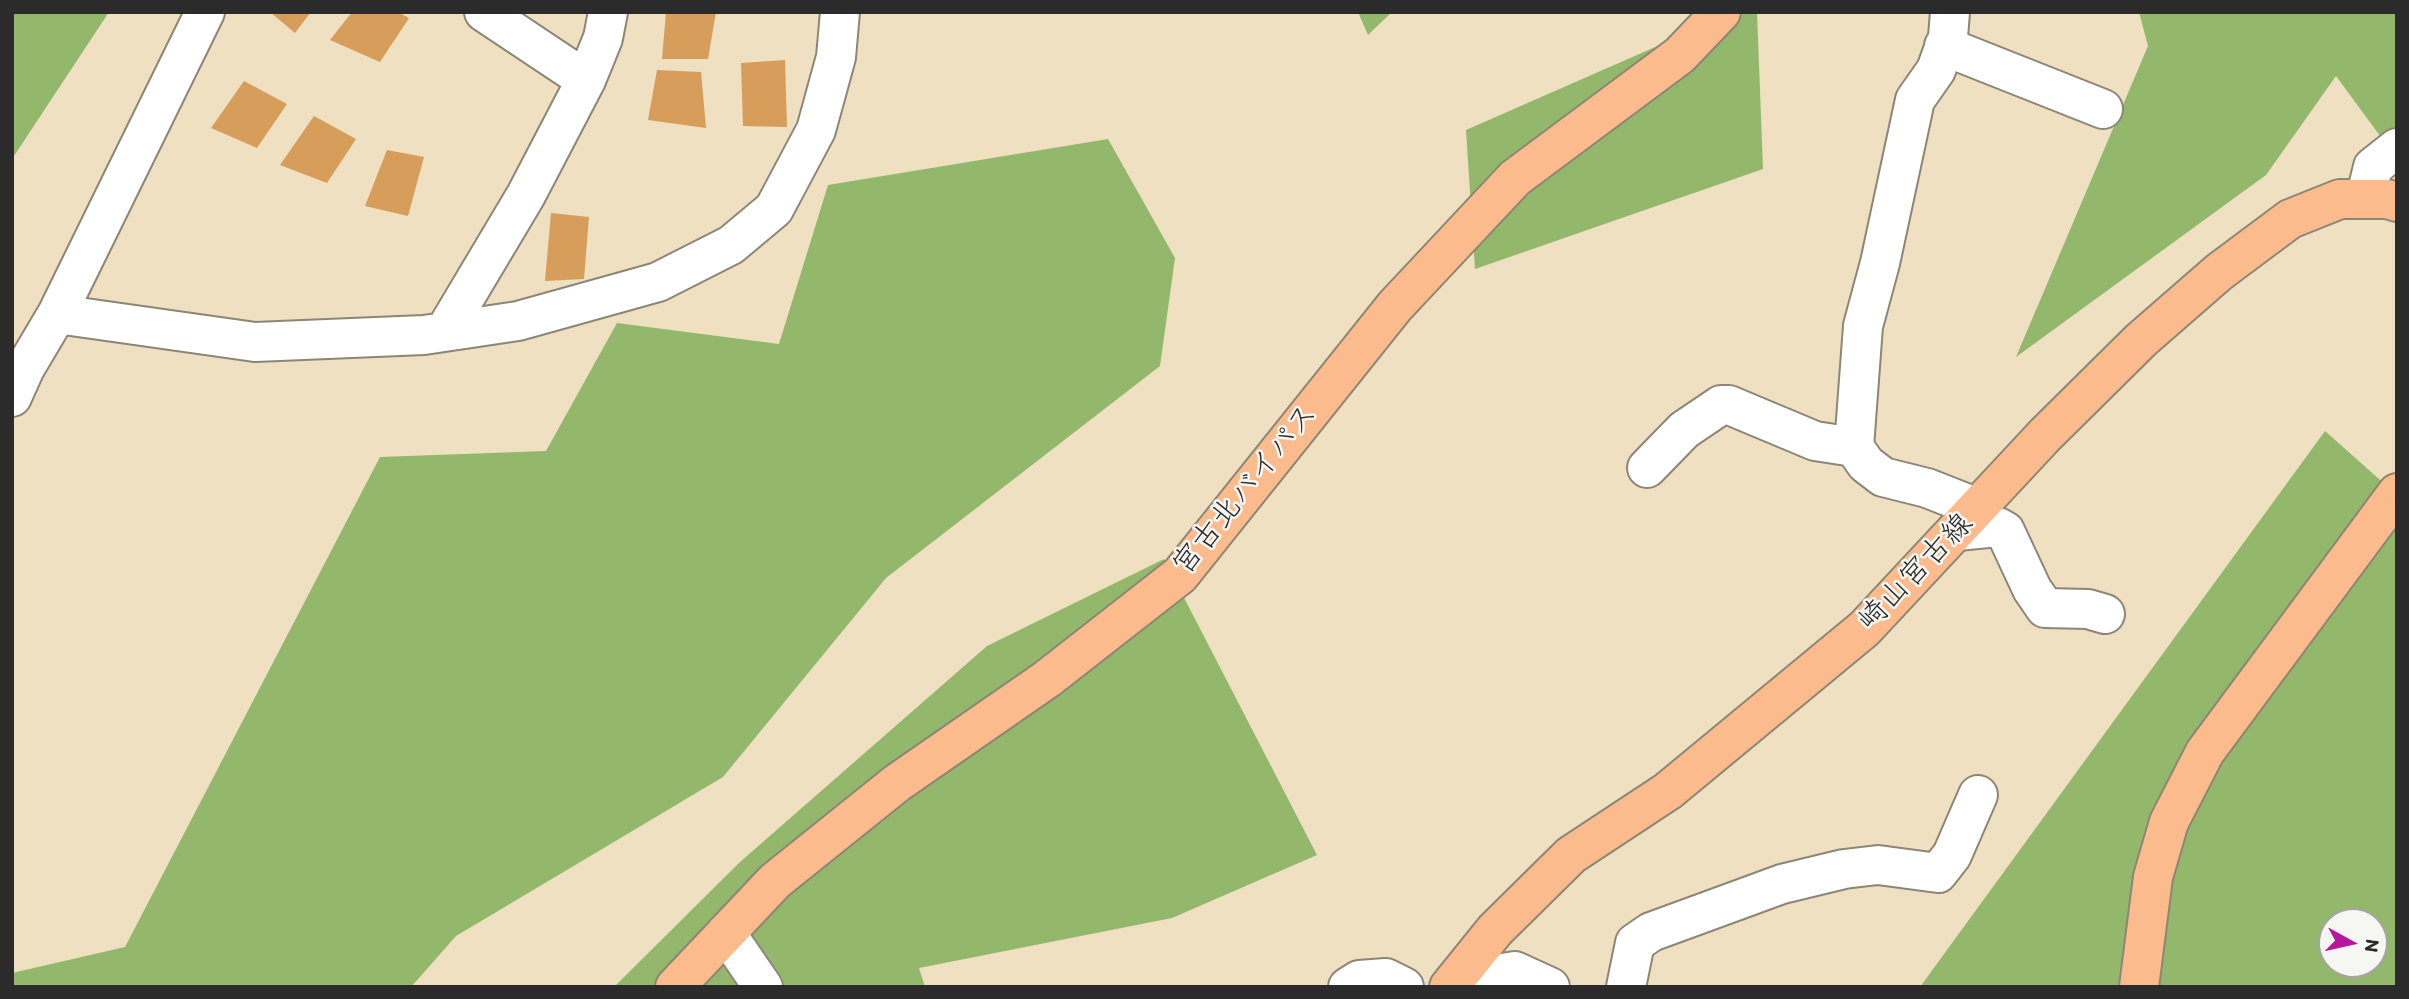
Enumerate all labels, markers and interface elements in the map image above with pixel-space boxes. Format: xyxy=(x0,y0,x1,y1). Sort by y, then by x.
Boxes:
street label: 宮古北バイパス xyxy=(1166,397,1326,583)
street label: 崎山宮古線 xyxy=(1851,507,1981,639)
north arrow xyxy=(2318,908,2388,978)
text: N xyxy=(2360,938,2385,954)

